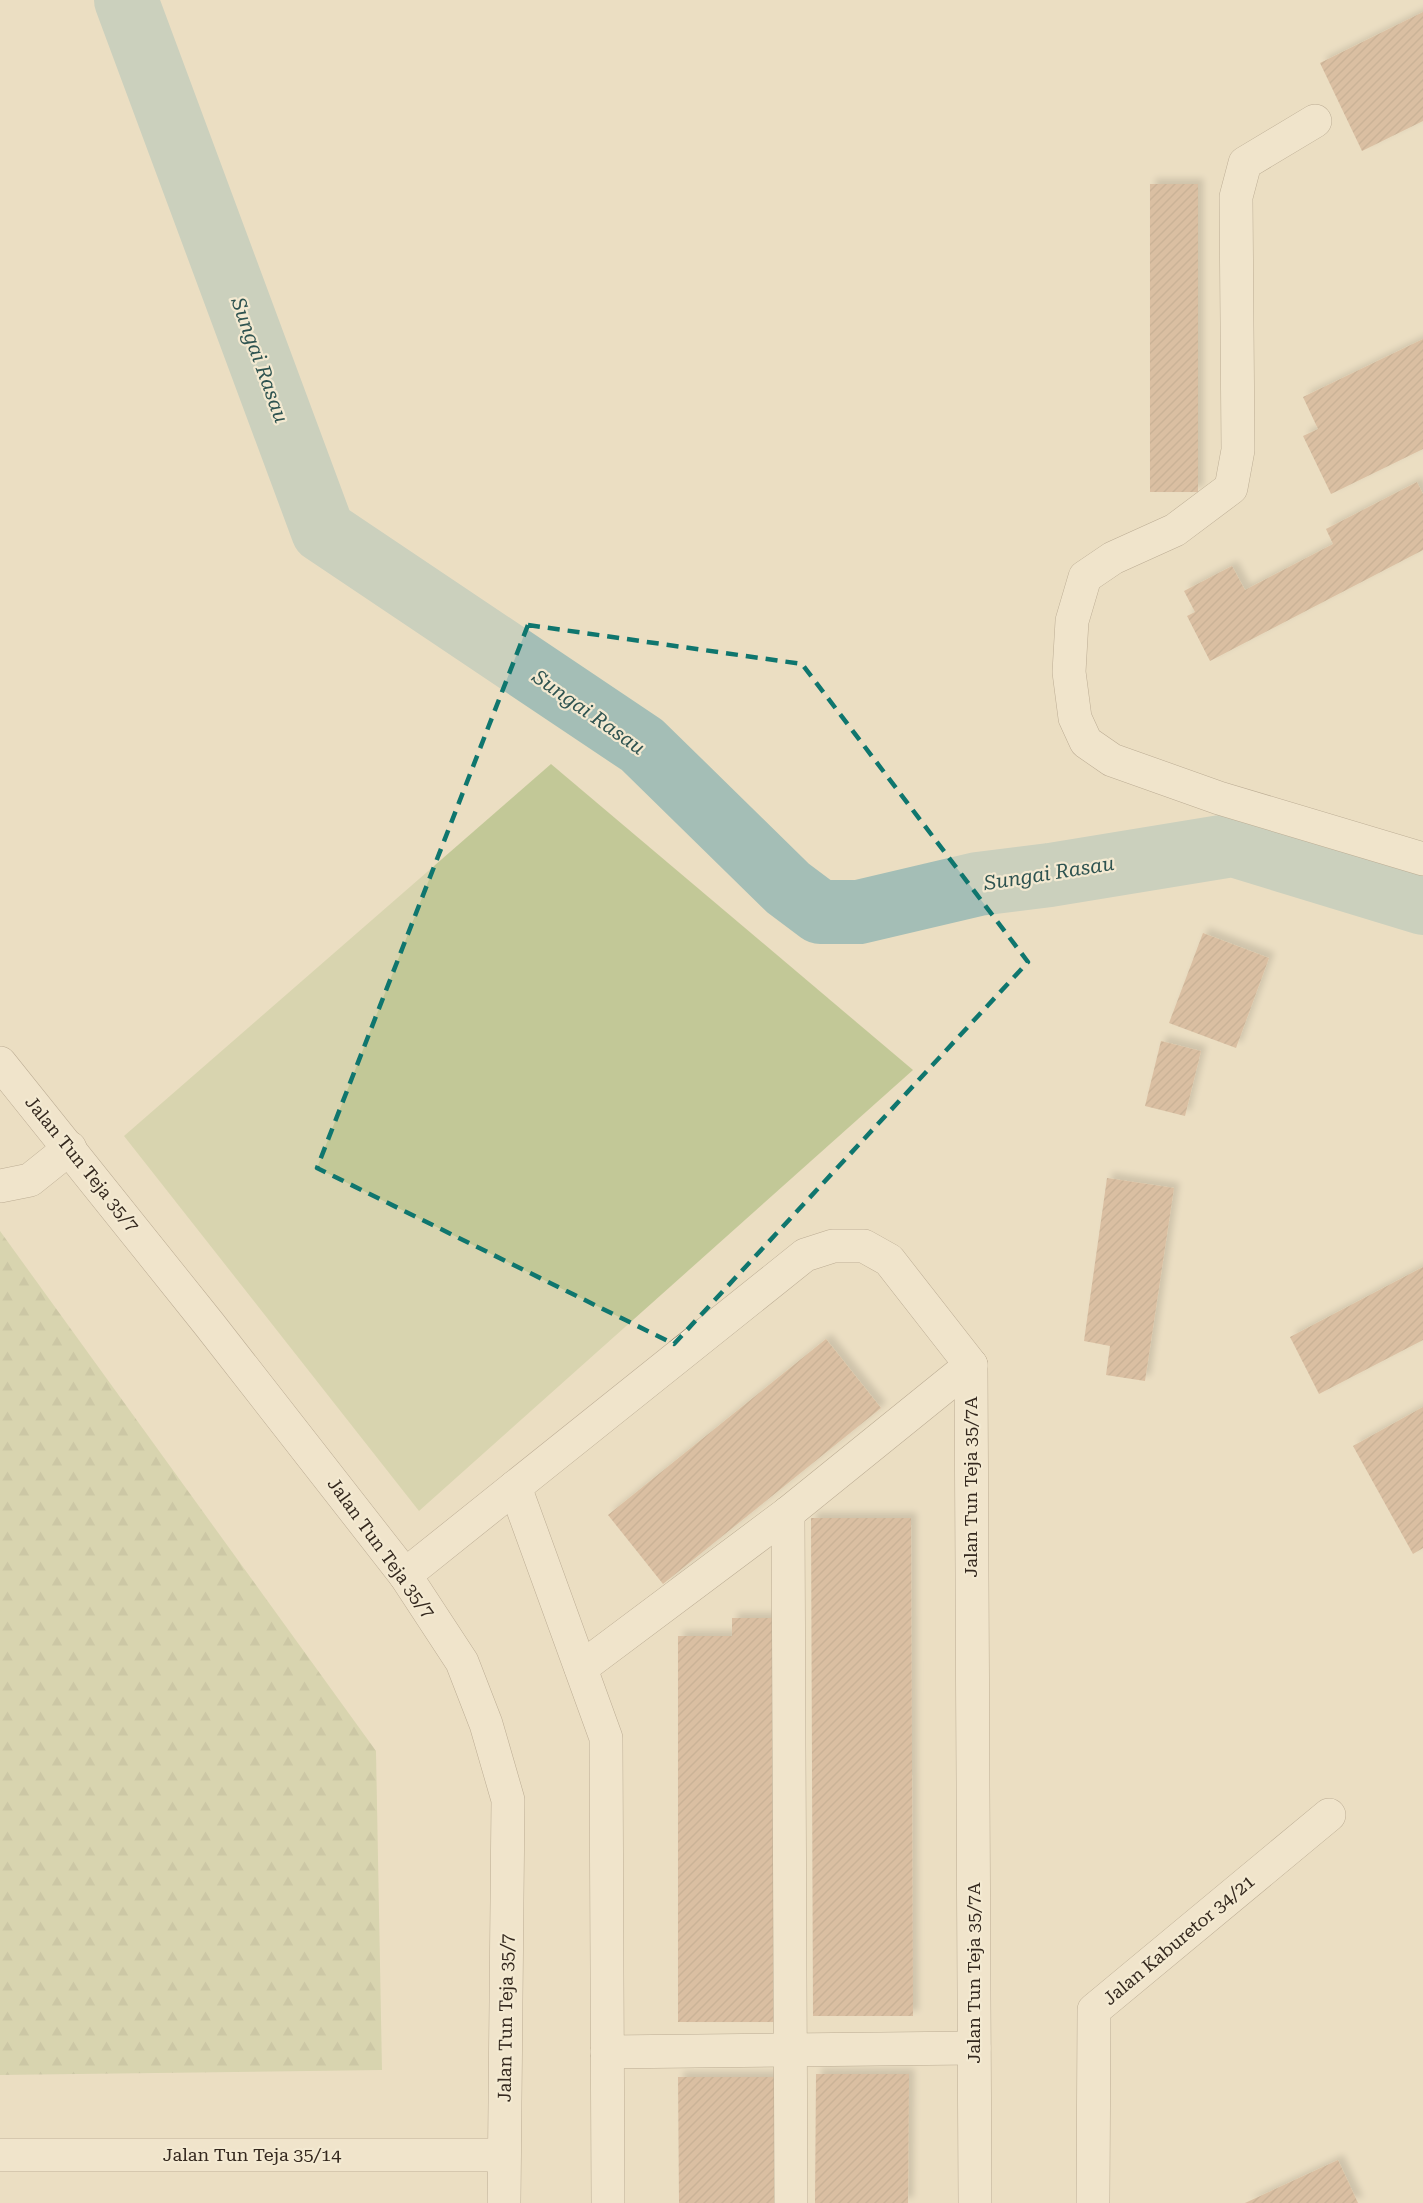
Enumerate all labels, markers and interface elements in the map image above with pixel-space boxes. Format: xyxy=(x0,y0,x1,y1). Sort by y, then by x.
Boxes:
water label: Sungai Rasau xyxy=(226,293,294,426)
water label: Sungai Rasau xyxy=(527,664,650,760)
water label: Sungai Rasau xyxy=(981,851,1116,895)
street label: Jalan Tun Teja 35/7 xyxy=(21,1092,144,1236)
street label: Jalan Tun Teja 35/7A xyxy=(960,1396,981,1577)
street label: Jalan Tun Teja 35/7 xyxy=(323,1473,439,1622)
street label: Jalan Kaburetor 34/21 xyxy=(1099,1870,1259,2009)
street label: Jalan Tun Teja 35/7A xyxy=(963,1882,984,2063)
street label: Jalan Tun Teja 35/7 xyxy=(494,1934,517,2102)
street label: Jalan Tun Teja 35/14 xyxy=(163,2144,341,2165)

